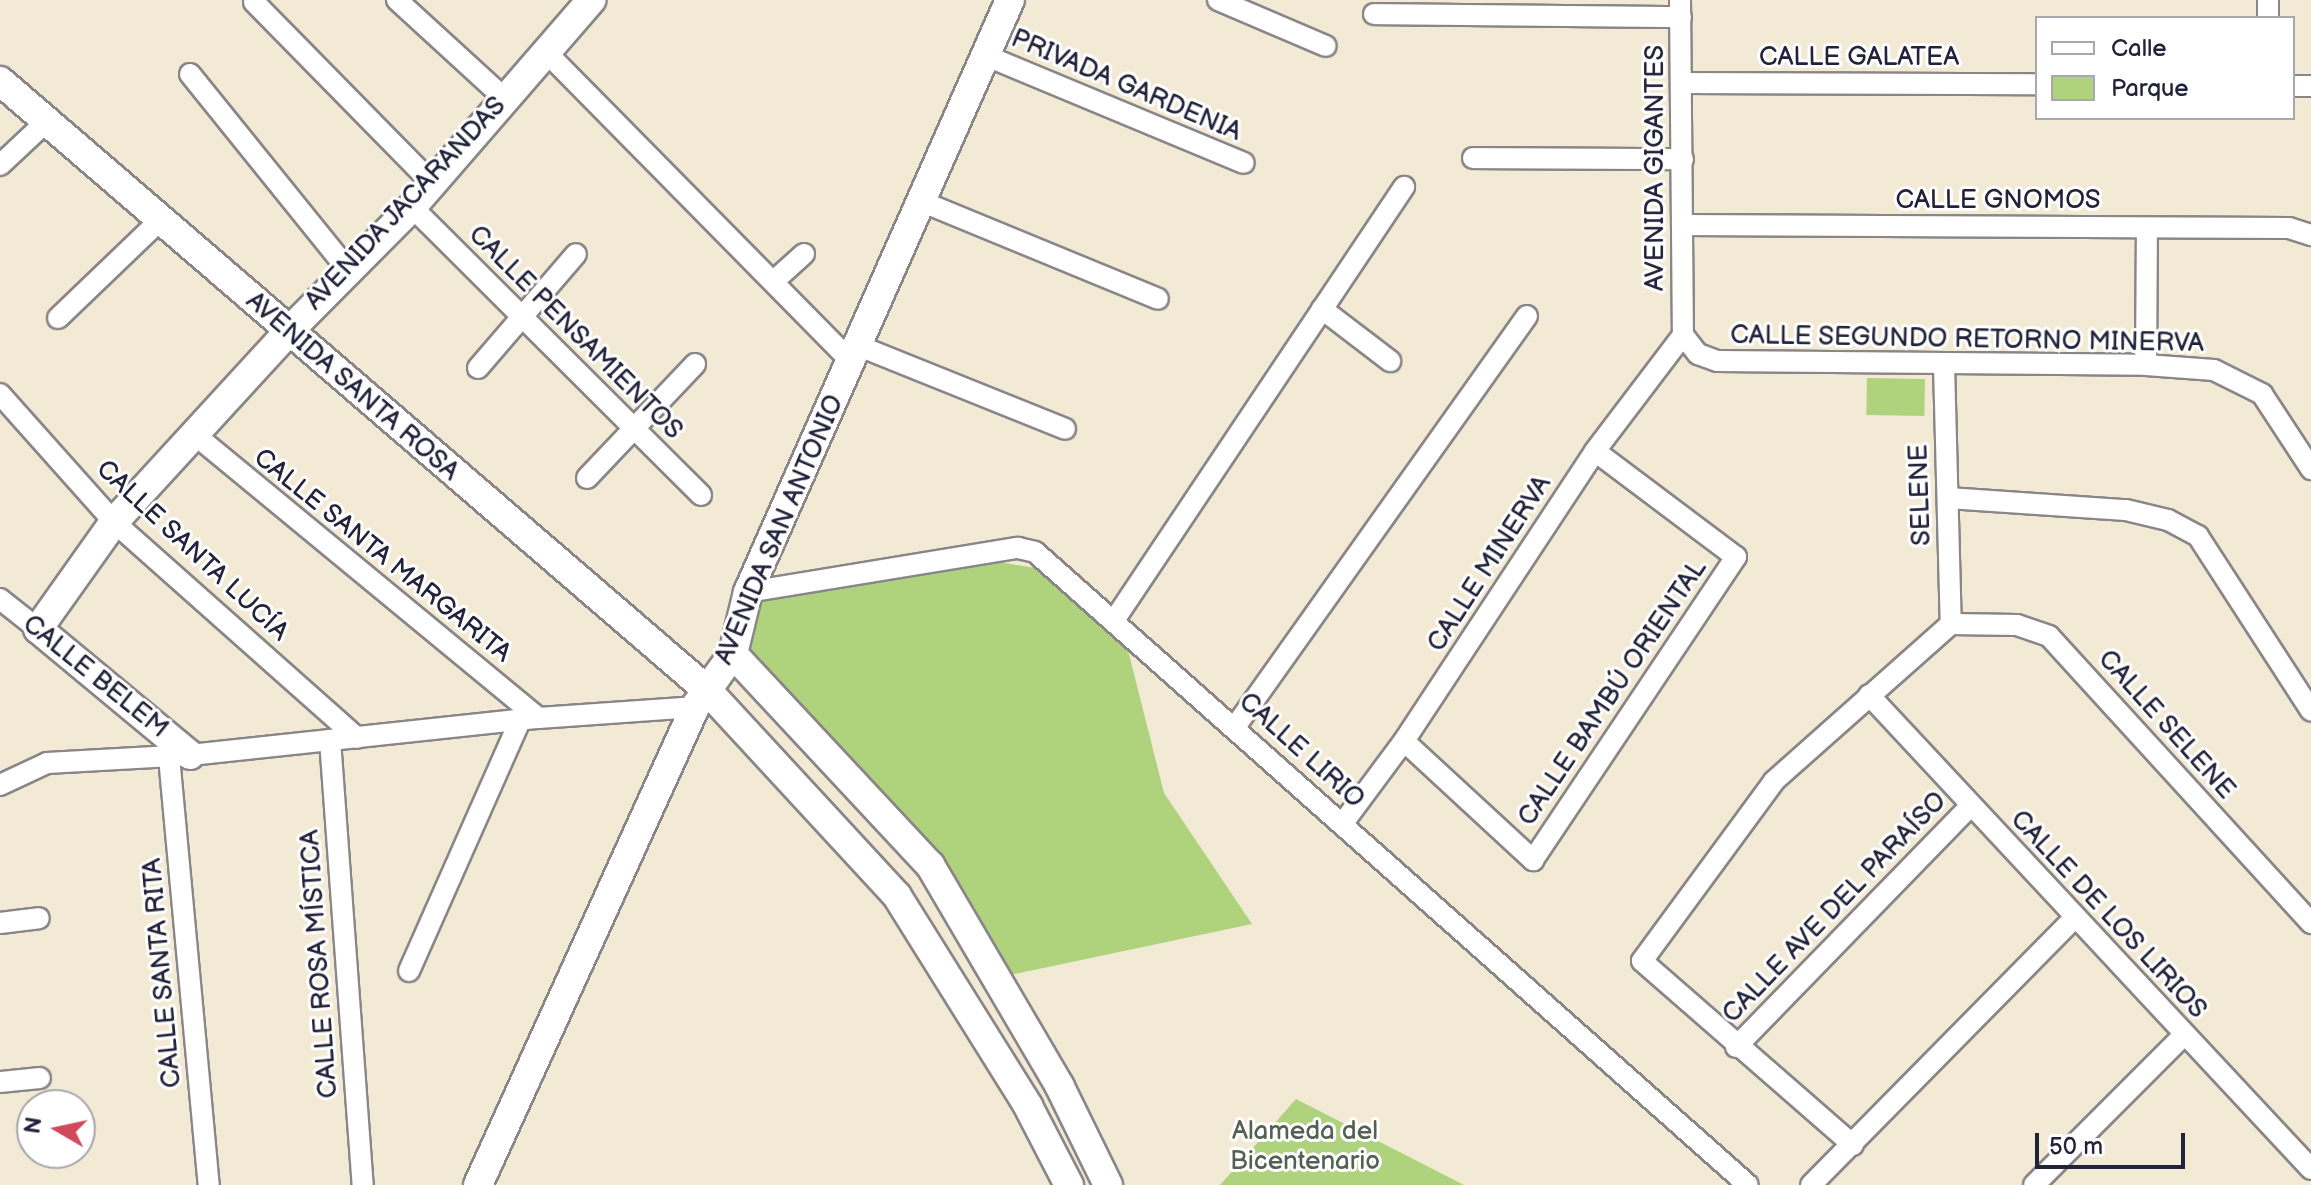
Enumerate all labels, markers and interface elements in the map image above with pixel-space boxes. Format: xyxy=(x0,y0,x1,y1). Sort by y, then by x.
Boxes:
legend xyxy=(2035,16,2295,120)
street label: PRIVADA GARDENIA xyxy=(1006,23,1246,149)
text: Calle xyxy=(2111,34,2166,63)
street label: CALLE GALATEA xyxy=(1759,42,1959,74)
street label: AVENIDA GIGANTES xyxy=(1640,45,1672,291)
text: Parque xyxy=(2111,74,2189,103)
street label: AVENIDA JACARANDAS xyxy=(299,91,513,317)
street label: CALLE GNOMOS xyxy=(1895,185,2101,217)
street label: CALLE PENSAMIENTOS xyxy=(462,220,688,446)
street label: AVENIDA SANTA ROSA xyxy=(239,286,465,488)
street label: CALLE SEGUNDO RETORNO MINERVA xyxy=(1730,320,2204,360)
street label: AVENIDA SAN ANTONIO xyxy=(709,390,851,670)
street label: CALLE SANTA MARGARITA xyxy=(247,442,517,670)
street label: SELENE xyxy=(1904,444,1938,546)
street label: CALLE SANTA LUCÍA xyxy=(89,454,295,648)
street label: CALLE MINERVA xyxy=(1421,470,1559,658)
street label: CALLE BAMBÚ ORIENTAL xyxy=(1512,554,1714,832)
street label: CALLE BELEM xyxy=(16,609,174,745)
street label: CALLE SELENE xyxy=(2091,644,2241,806)
street label: CALLE LIRIO xyxy=(1232,687,1370,815)
street label: CALLE AVE DEL PARAÍSO xyxy=(1717,786,1953,1030)
street label: CALLE DE LOS LIRIOS xyxy=(2003,804,2213,1026)
street label: CALLE ROSA MÍSTICA xyxy=(295,829,345,1099)
street label: CALLE SANTA RITA xyxy=(137,857,189,1089)
north arrow xyxy=(16,1089,96,1169)
text: N xyxy=(19,1115,48,1136)
park label: Alameda del Bicentenario xyxy=(1230,1116,1380,1178)
scale bar xyxy=(2039,1117,2189,1167)
text: 50 m xyxy=(2049,1132,2103,1161)

